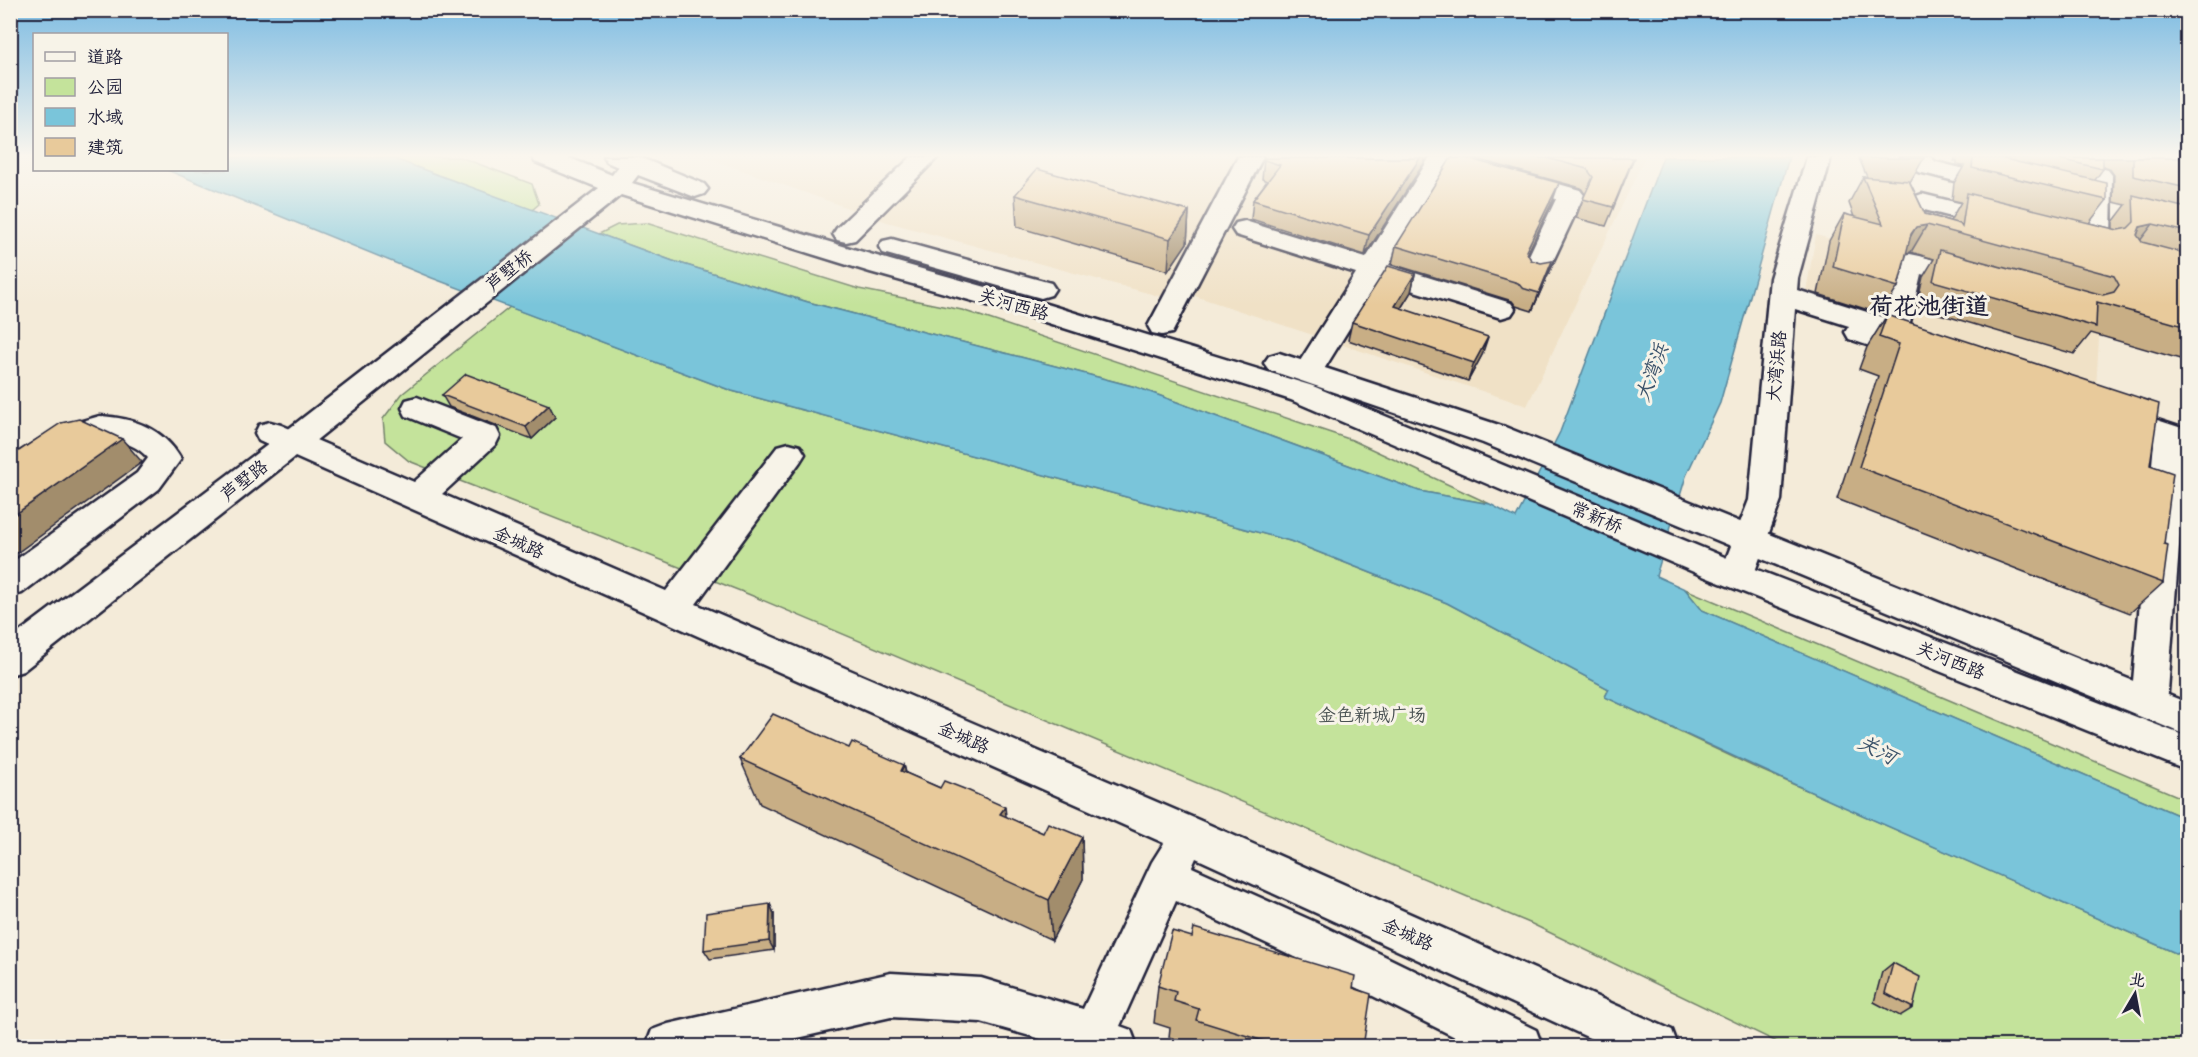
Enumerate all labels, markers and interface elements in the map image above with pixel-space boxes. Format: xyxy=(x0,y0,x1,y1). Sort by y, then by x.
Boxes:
legend xyxy=(33,33,228,171)
text: 道路 xyxy=(87,45,123,68)
text: 公园 xyxy=(87,75,123,98)
text: 水域 xyxy=(87,105,123,128)
text: 建筑 xyxy=(87,135,123,158)
street label: 芦墅桥 xyxy=(481,244,537,296)
street label: 关河西路 xyxy=(976,283,1052,325)
district label: 荷花池街道 xyxy=(1869,290,1989,320)
street label: 大湾浜路 xyxy=(1761,329,1791,403)
water label: 大湾浜 xyxy=(1629,339,1673,404)
street label: 芦墅路 xyxy=(216,454,272,506)
street label: 常新桥 xyxy=(1568,496,1626,538)
street label: 金城路 xyxy=(490,521,548,563)
street label: 关河西路 xyxy=(1913,636,1989,684)
park label: 金色新城广场 xyxy=(1318,703,1426,726)
street label: 金城路 xyxy=(935,716,993,758)
water label: 关河 xyxy=(1854,729,1904,771)
street label: 金城路 xyxy=(1379,913,1437,955)
north arrow xyxy=(2105,964,2165,1024)
text: 北 xyxy=(2128,968,2147,990)

